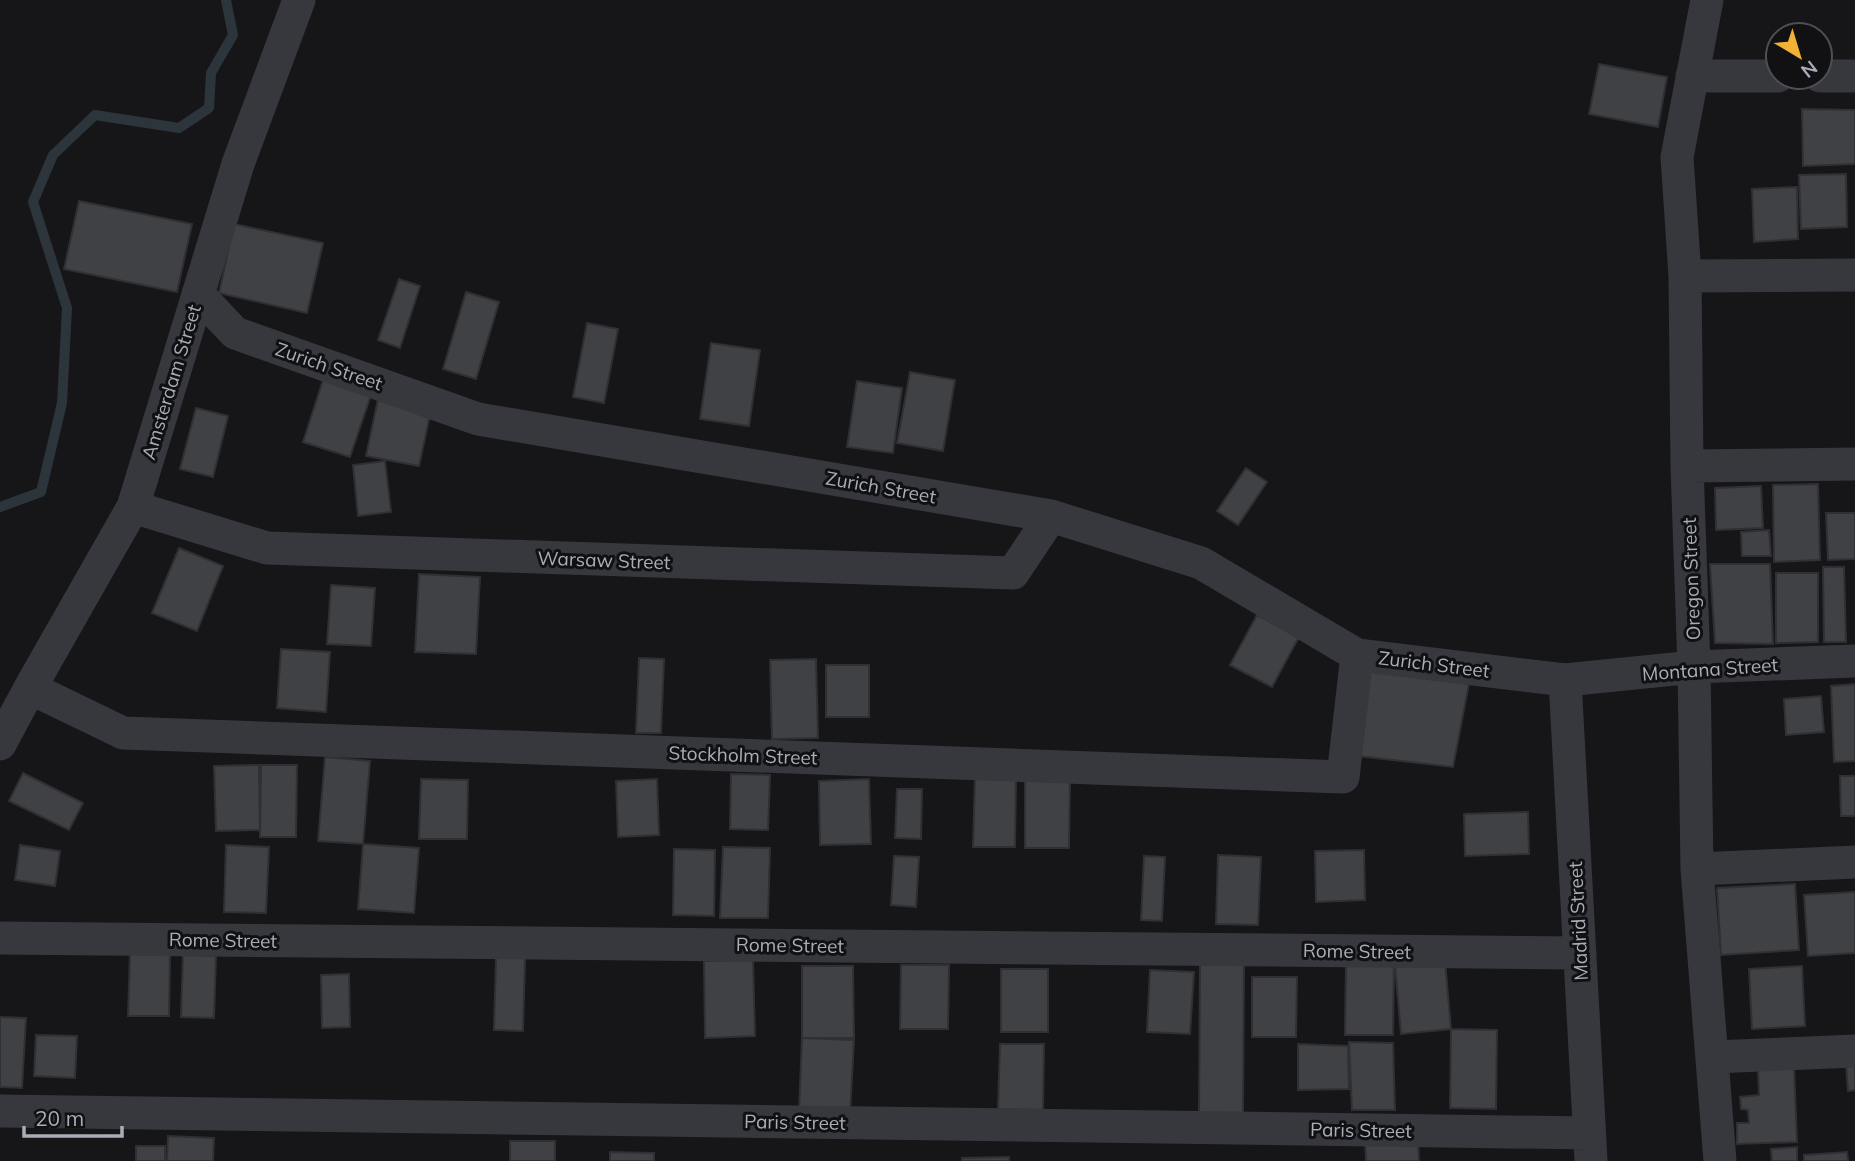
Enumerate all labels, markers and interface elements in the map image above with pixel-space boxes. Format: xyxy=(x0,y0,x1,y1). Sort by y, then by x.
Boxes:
north arrow xyxy=(1764,21,1834,91)
text: N xyxy=(1796,56,1823,83)
street label: Amsterdam Street xyxy=(136,301,206,462)
street label: Zurich Street xyxy=(272,336,386,396)
street label: Zurich Street xyxy=(824,465,938,509)
street label: Oregon Street xyxy=(1677,517,1705,641)
street label: Warsaw Street xyxy=(537,546,671,574)
street label: Zurich Street xyxy=(1377,645,1491,683)
street label: Montana Street xyxy=(1641,652,1779,686)
street label: Stockholm Street xyxy=(668,740,818,770)
street label: Madrid Street xyxy=(1563,860,1593,981)
street label: Rome Street xyxy=(169,927,278,953)
street label: Rome Street xyxy=(736,932,845,958)
street label: Rome Street xyxy=(1303,938,1412,964)
scale bar xyxy=(24,1094,122,1138)
text: 20 m xyxy=(35,1105,84,1131)
street label: Paris Street xyxy=(744,1109,846,1135)
street label: Paris Street xyxy=(1310,1117,1412,1143)

